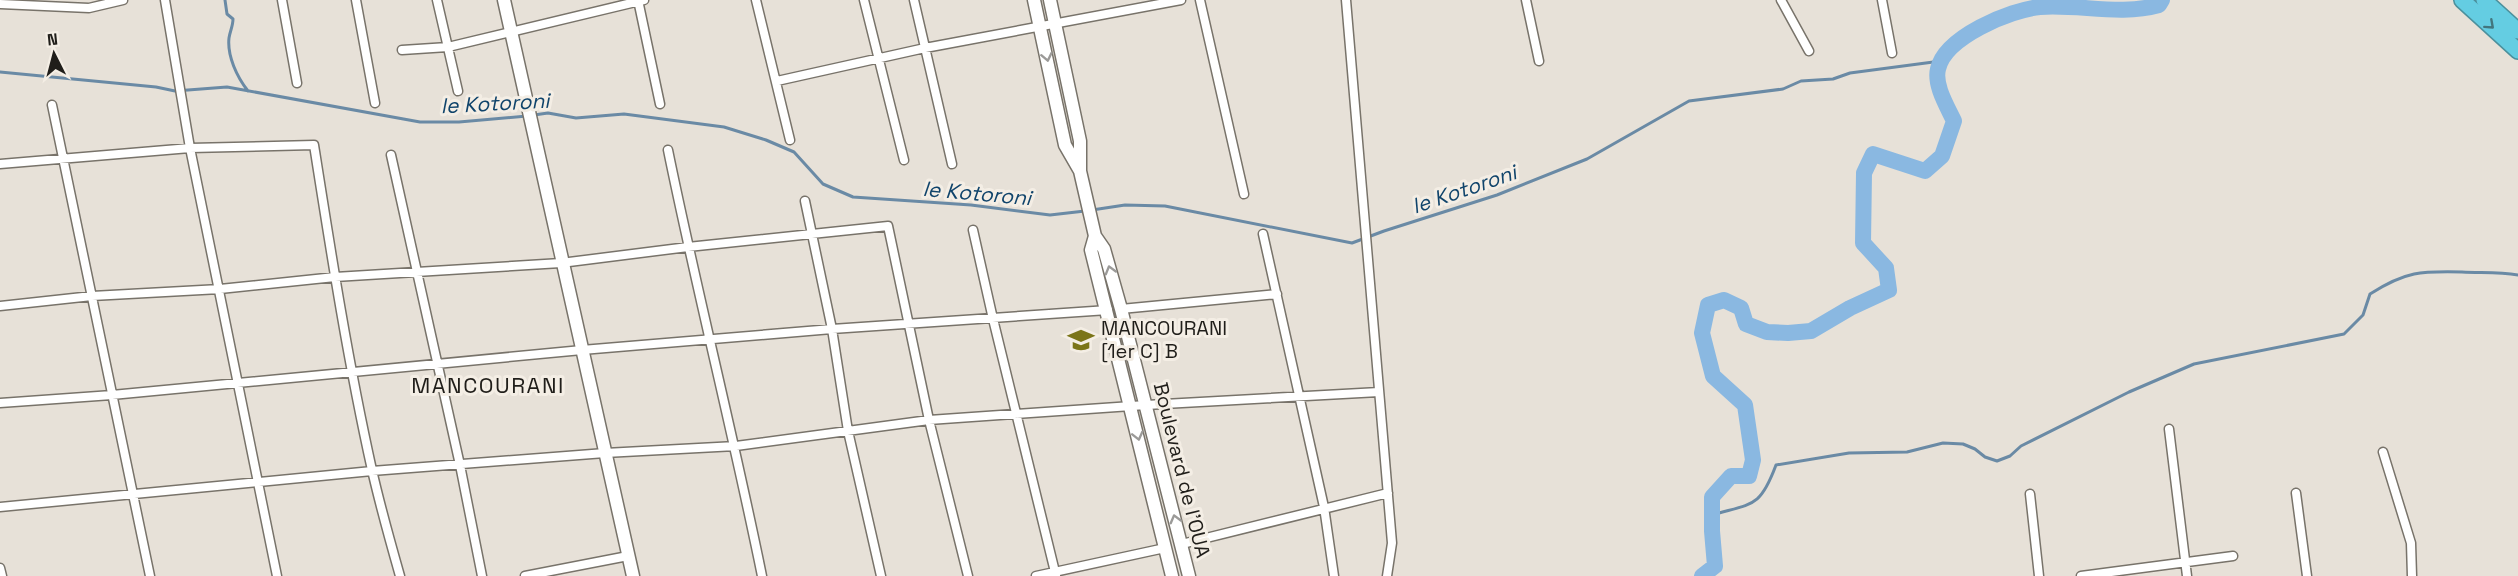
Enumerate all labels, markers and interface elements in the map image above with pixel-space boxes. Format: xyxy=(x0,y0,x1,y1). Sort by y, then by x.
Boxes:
one-way arrow xyxy=(2483,18,2494,29)
north arrow xyxy=(24,24,84,84)
text: N xyxy=(46,29,59,51)
one-way arrow xyxy=(1039,52,1052,62)
water label: le Kotoroni xyxy=(440,87,553,119)
water label: le Kotoroni xyxy=(1408,158,1522,219)
water label: le Kotoroni xyxy=(922,175,1035,211)
one-way arrow xyxy=(1105,265,1117,276)
place label: MANCOURANI [1er C] B xyxy=(1101,315,1227,364)
school or university icon: MANCOURANI [1er C] B xyxy=(1066,325,1096,355)
district label: MANCOURANI xyxy=(411,371,565,399)
street label: Boulevard de l'OUA xyxy=(1148,380,1216,561)
one-way arrow xyxy=(1130,430,1143,440)
one-way arrow xyxy=(1170,514,1183,524)

